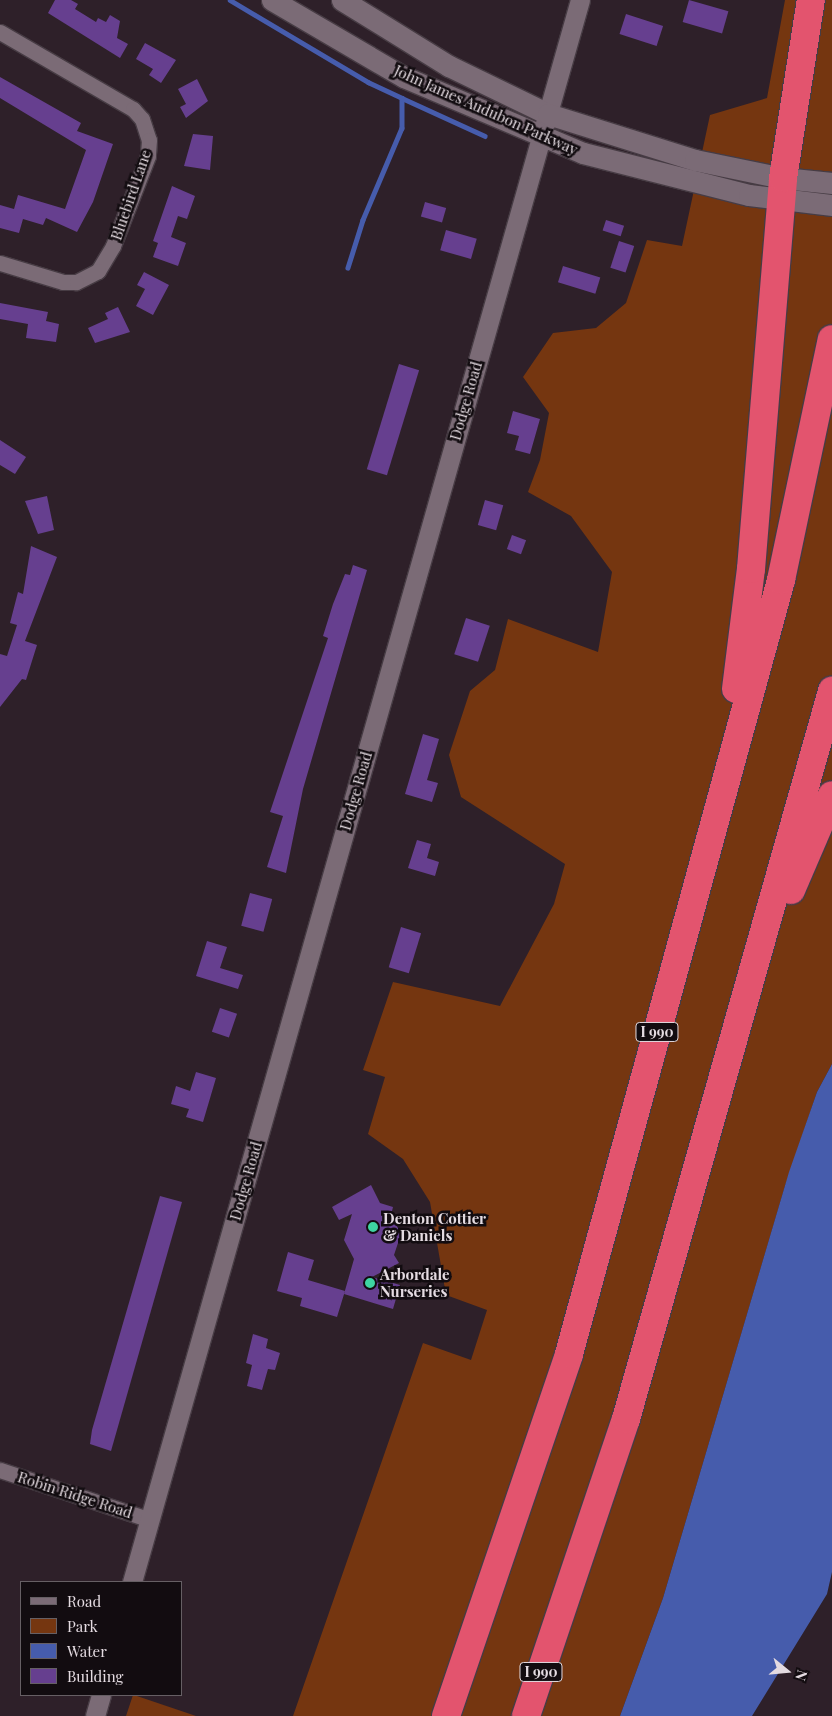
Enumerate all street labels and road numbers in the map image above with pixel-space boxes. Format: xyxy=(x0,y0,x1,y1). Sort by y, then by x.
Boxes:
street label: John James Audubon Parkway xyxy=(391,61,581,159)
street label: Bluebird Lane xyxy=(107,147,155,243)
street label: Dodge Road xyxy=(446,360,486,442)
street label: Dodge Road xyxy=(336,750,376,832)
road number: I 990 xyxy=(634,1020,680,1044)
street label: Dodge Road xyxy=(226,1140,266,1222)
street label: Robin Ridge Road xyxy=(15,1468,135,1522)
road number: I 990 xyxy=(518,1660,564,1684)

